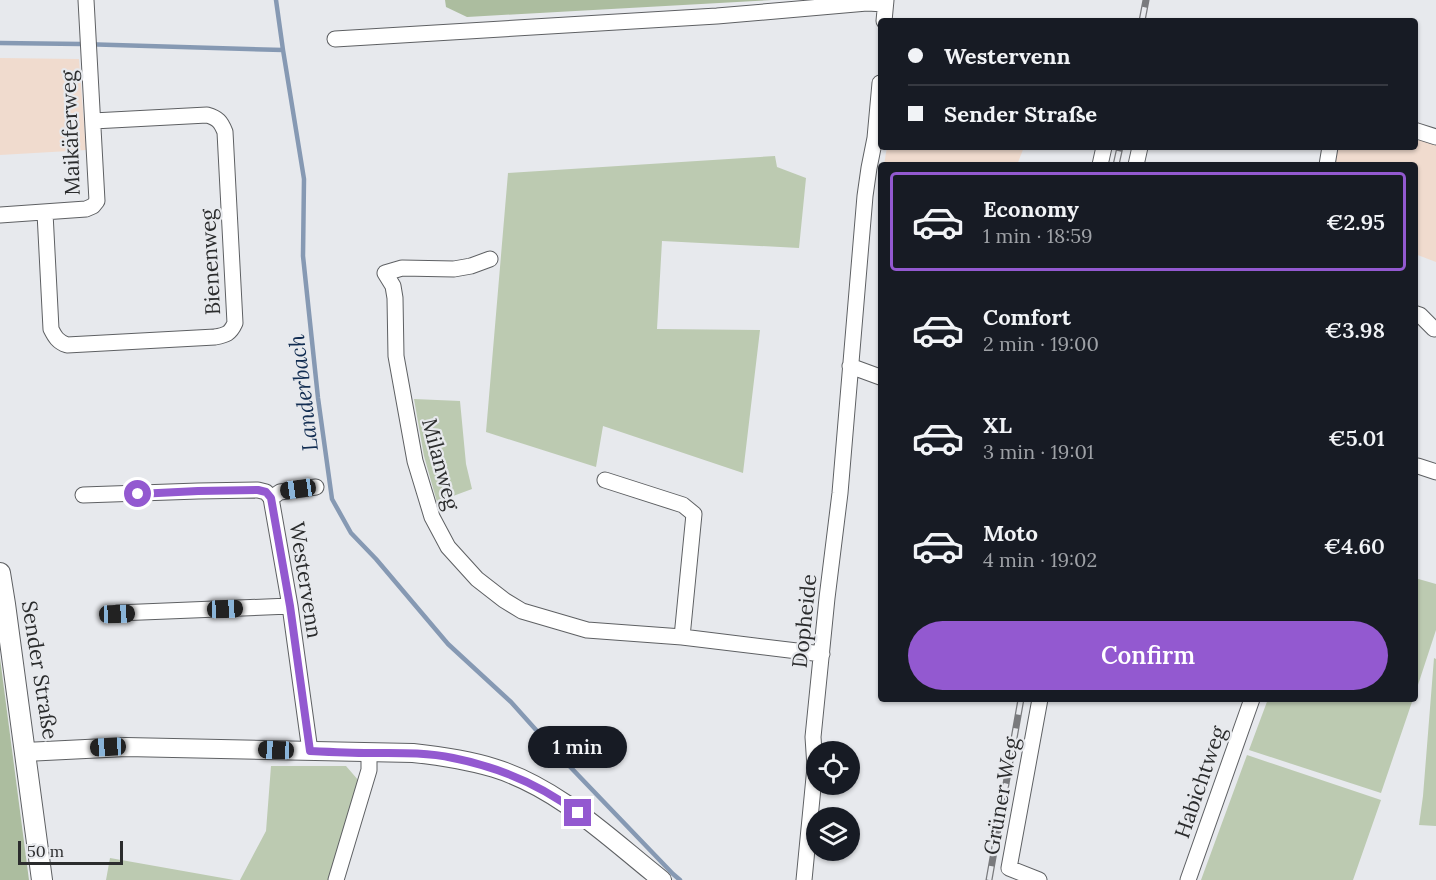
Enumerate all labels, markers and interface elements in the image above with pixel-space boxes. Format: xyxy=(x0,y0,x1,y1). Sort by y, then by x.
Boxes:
text: Westervenn xyxy=(944,42,1071,70)
street label: Maikäferweg xyxy=(54,70,86,196)
text: Sender Straße xyxy=(944,100,1097,128)
icon: car xyxy=(911,195,965,249)
text: Economy xyxy=(983,195,1079,223)
street label: Bienenweg xyxy=(194,208,226,316)
text: €2.95 xyxy=(1326,208,1385,236)
text: 1 min · 18:59 xyxy=(983,223,1093,248)
icon: car xyxy=(911,303,965,357)
text: Comfort xyxy=(983,303,1071,331)
text: €3.98 xyxy=(1325,316,1385,344)
text: 2 min · 19:00 xyxy=(983,331,1099,356)
water label: Landerbach xyxy=(282,333,324,453)
icon: car xyxy=(911,411,965,465)
text: XL xyxy=(983,411,1012,439)
street label: Milanweg xyxy=(416,415,466,513)
text: €5.01 xyxy=(1328,424,1385,452)
text: 3 min · 19:01 xyxy=(983,439,1094,464)
car xyxy=(279,478,317,500)
route start xyxy=(124,480,151,507)
icon: car xyxy=(911,519,965,573)
text: Moto xyxy=(983,519,1038,547)
street label: Westervenn xyxy=(283,520,329,640)
text: €4.60 xyxy=(1324,532,1385,560)
text: 4 min · 19:02 xyxy=(983,547,1097,572)
street label: Dopheide xyxy=(786,573,822,669)
street label: Sender Straße xyxy=(16,599,64,741)
car xyxy=(207,599,243,619)
car xyxy=(99,604,135,624)
button: Confirm xyxy=(908,621,1388,690)
street label: Habichtweg xyxy=(1168,722,1232,842)
callout: 1 min xyxy=(528,726,628,768)
text: 1 min xyxy=(552,734,603,759)
street label: Grüner Weg xyxy=(977,734,1025,857)
car xyxy=(90,737,126,757)
car xyxy=(258,740,294,760)
map controls xyxy=(806,741,860,861)
button: locate xyxy=(806,741,860,795)
route end xyxy=(564,799,591,826)
button: layers xyxy=(806,807,860,861)
scale bar xyxy=(18,838,123,866)
text: 50 m xyxy=(27,841,64,861)

